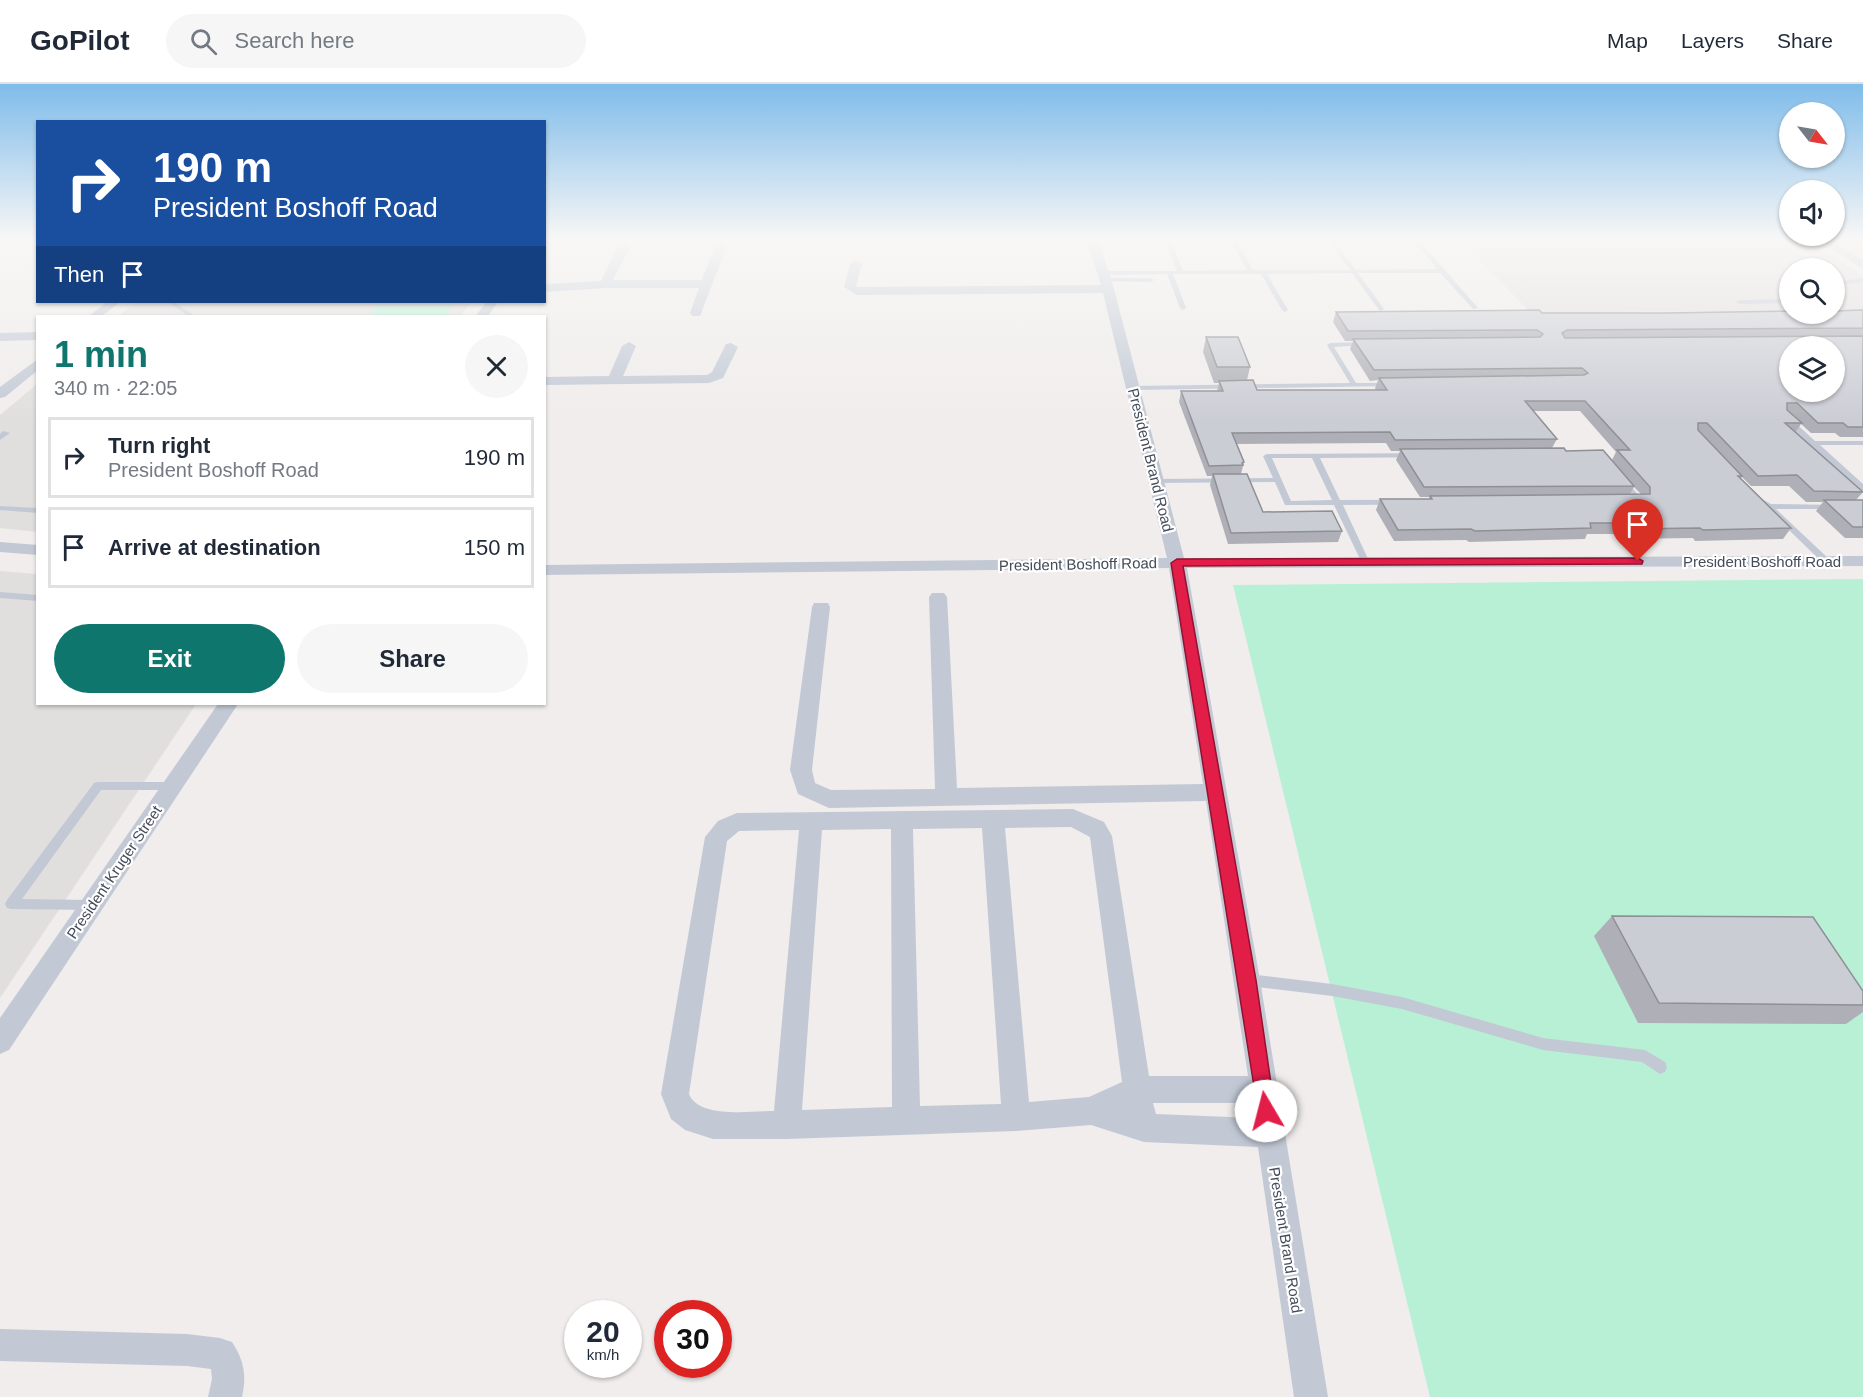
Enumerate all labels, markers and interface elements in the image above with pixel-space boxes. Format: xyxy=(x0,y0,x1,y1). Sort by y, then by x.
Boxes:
search box xyxy=(166,14,586,68)
text: GoPilot xyxy=(30,25,130,56)
icon: search xyxy=(187,25,220,58)
text: Search here xyxy=(235,28,354,53)
text: Map xyxy=(1607,29,1648,52)
text: Layers xyxy=(1681,29,1744,52)
text: Share xyxy=(1777,29,1833,52)
north arrow xyxy=(1779,102,1845,168)
map controls xyxy=(1779,102,1845,402)
icon: right xyxy=(54,144,132,222)
text: 190 m xyxy=(153,144,272,191)
button: sound xyxy=(1779,180,1845,246)
text: President Boshoff Road xyxy=(153,193,438,223)
icon: arrive xyxy=(116,258,149,291)
button: search xyxy=(1779,258,1845,324)
text: Then xyxy=(54,262,104,287)
text: 1 min xyxy=(54,334,148,375)
button: close xyxy=(465,335,528,398)
button: layers xyxy=(1779,336,1845,402)
text: 340 m · 22:05 xyxy=(54,377,177,399)
street label: President Brand Road xyxy=(1125,386,1177,534)
text: Turn right xyxy=(108,433,210,458)
icon: right xyxy=(57,441,90,474)
text: 190 m xyxy=(464,445,525,470)
text: President Boshoff Road xyxy=(108,459,319,481)
pin xyxy=(1612,499,1663,561)
icon: arrive xyxy=(1621,508,1654,541)
icon: arrive xyxy=(57,531,90,564)
text: Arrive at destination xyxy=(108,535,321,560)
text: 150 m xyxy=(464,535,525,560)
street label: President Boshoff Road xyxy=(1683,553,1841,570)
street label: President Boshoff Road xyxy=(999,554,1157,574)
button: Exit xyxy=(54,624,285,693)
button: Share xyxy=(297,624,528,693)
street label: President Kruger Street xyxy=(63,802,165,942)
position arrow xyxy=(1234,1079,1298,1143)
street label: President Brand Road xyxy=(1266,1166,1306,1314)
speed limit sign: 30 xyxy=(654,1300,732,1378)
text: 20 xyxy=(586,1315,620,1348)
text: km/h xyxy=(587,1346,619,1363)

